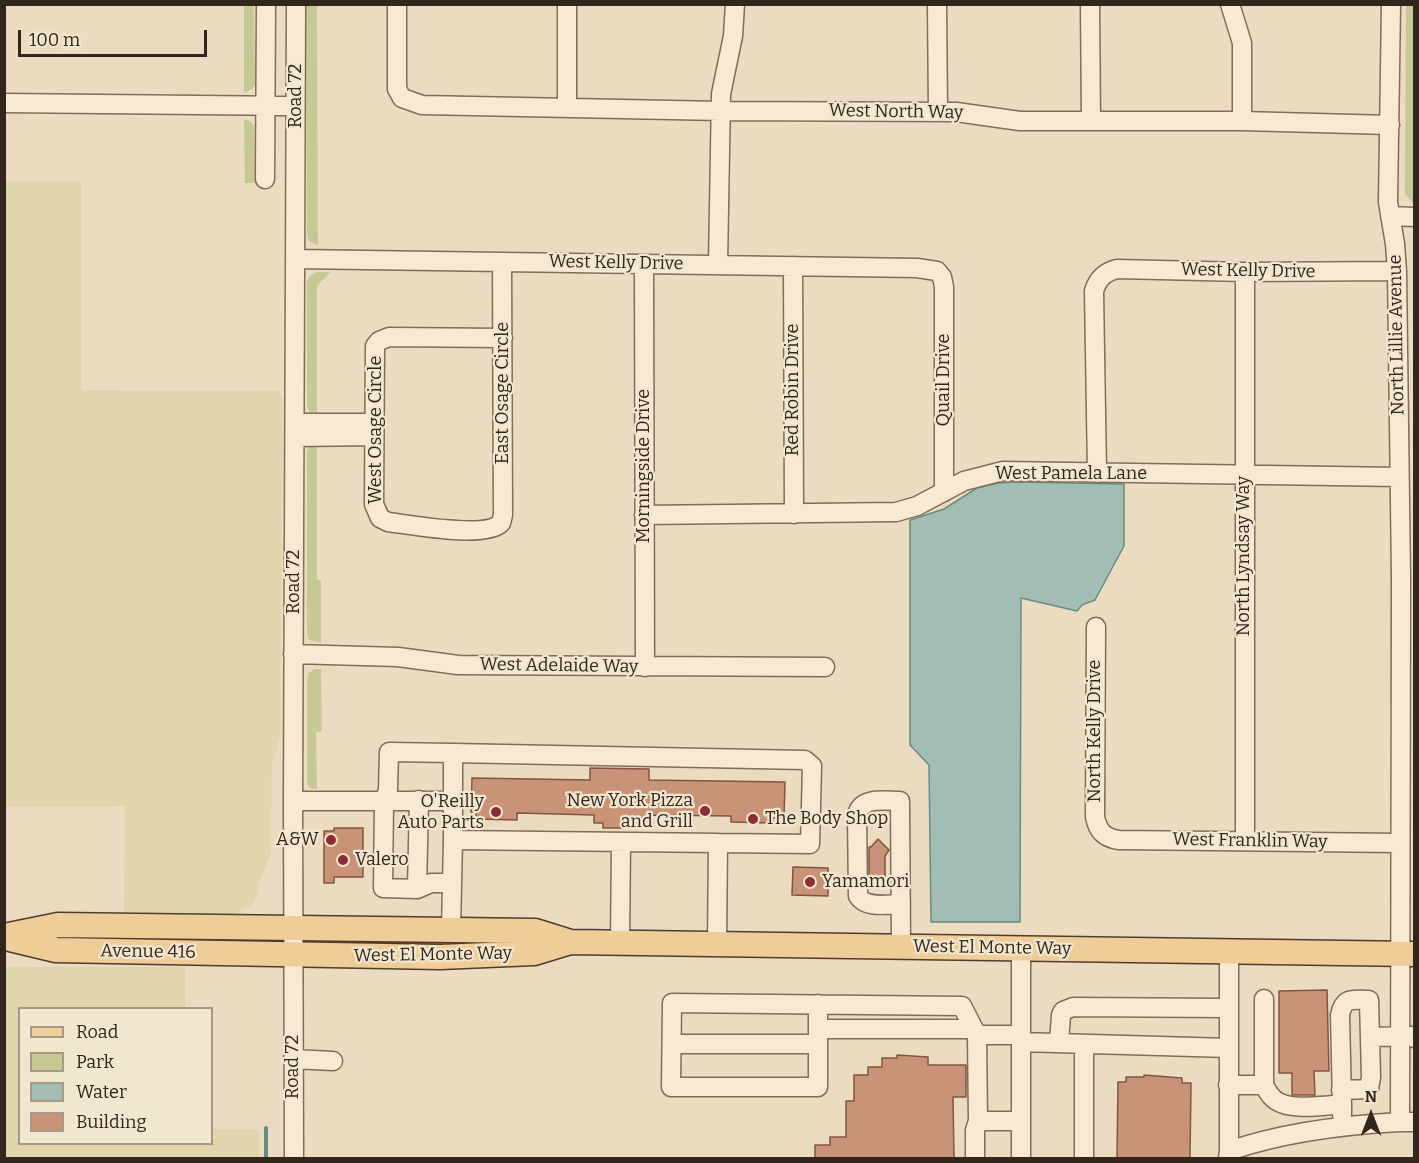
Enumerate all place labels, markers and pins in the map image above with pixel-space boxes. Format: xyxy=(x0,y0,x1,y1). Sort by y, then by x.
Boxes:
place label: New York Pizza and Grill xyxy=(566,790,693,832)
place label: O'Reilly Auto Parts xyxy=(397,791,484,834)
marker: New York Pizza and Grill xyxy=(698,804,712,818)
marker: O'Reilly Auto Parts xyxy=(489,805,503,819)
place label: The Body Shop xyxy=(765,808,888,830)
marker: The Body Shop xyxy=(746,812,760,826)
place label: A&W xyxy=(276,829,319,851)
marker: A&W xyxy=(324,833,338,847)
place label: Valero xyxy=(355,849,409,871)
marker: Valero xyxy=(336,853,350,867)
place label: Yamamori xyxy=(822,871,909,893)
marker: Yamamori xyxy=(803,875,817,889)

